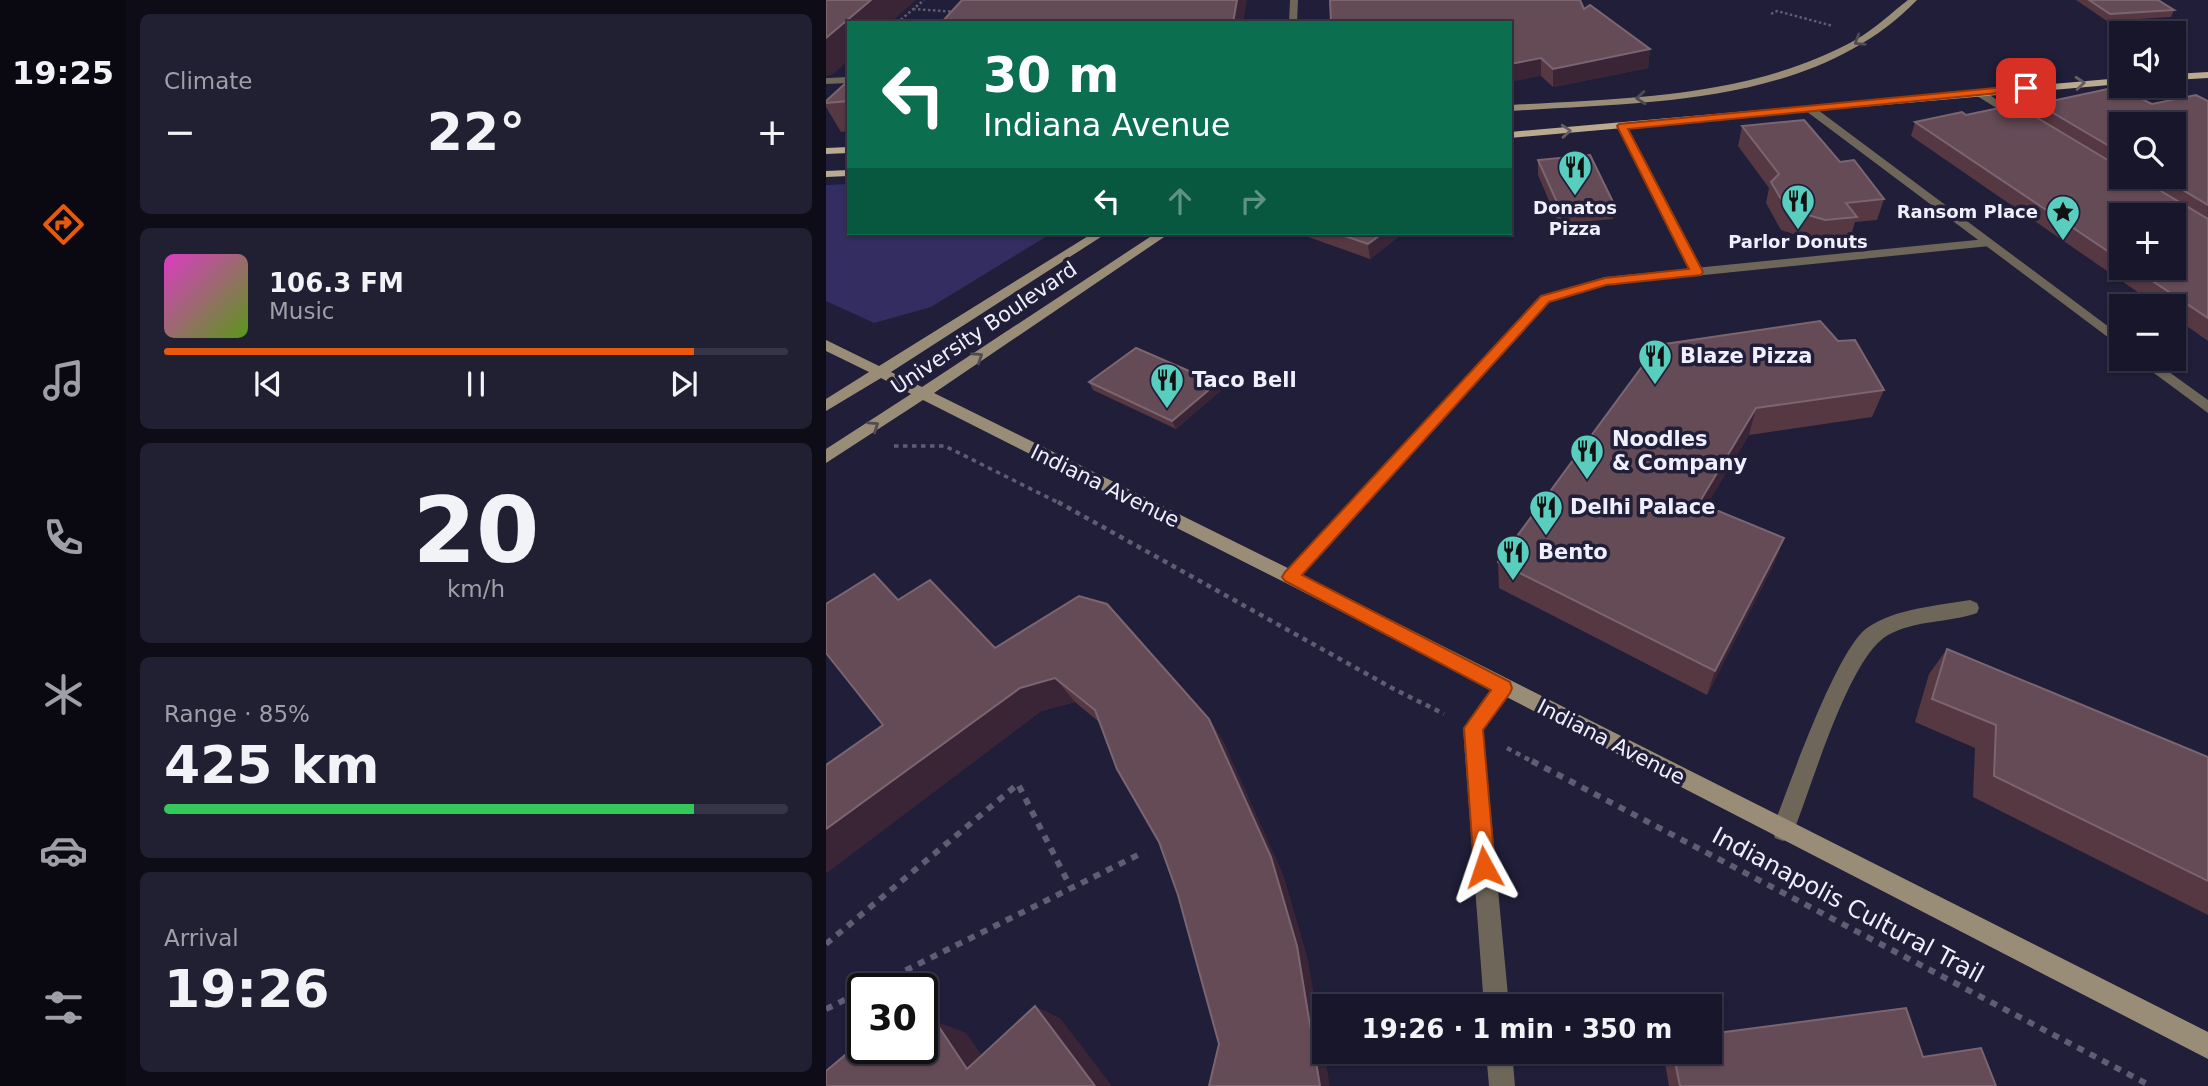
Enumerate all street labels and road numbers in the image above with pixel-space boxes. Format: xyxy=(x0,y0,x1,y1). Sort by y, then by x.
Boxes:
street label: University Boulevard xyxy=(887,257,1081,399)
street label: Indiana Avenue xyxy=(1027,440,1183,532)
street label: Indiana Avenue xyxy=(1533,694,1689,790)
street label: Indianapolis Cultural Trail xyxy=(1707,821,1989,989)

